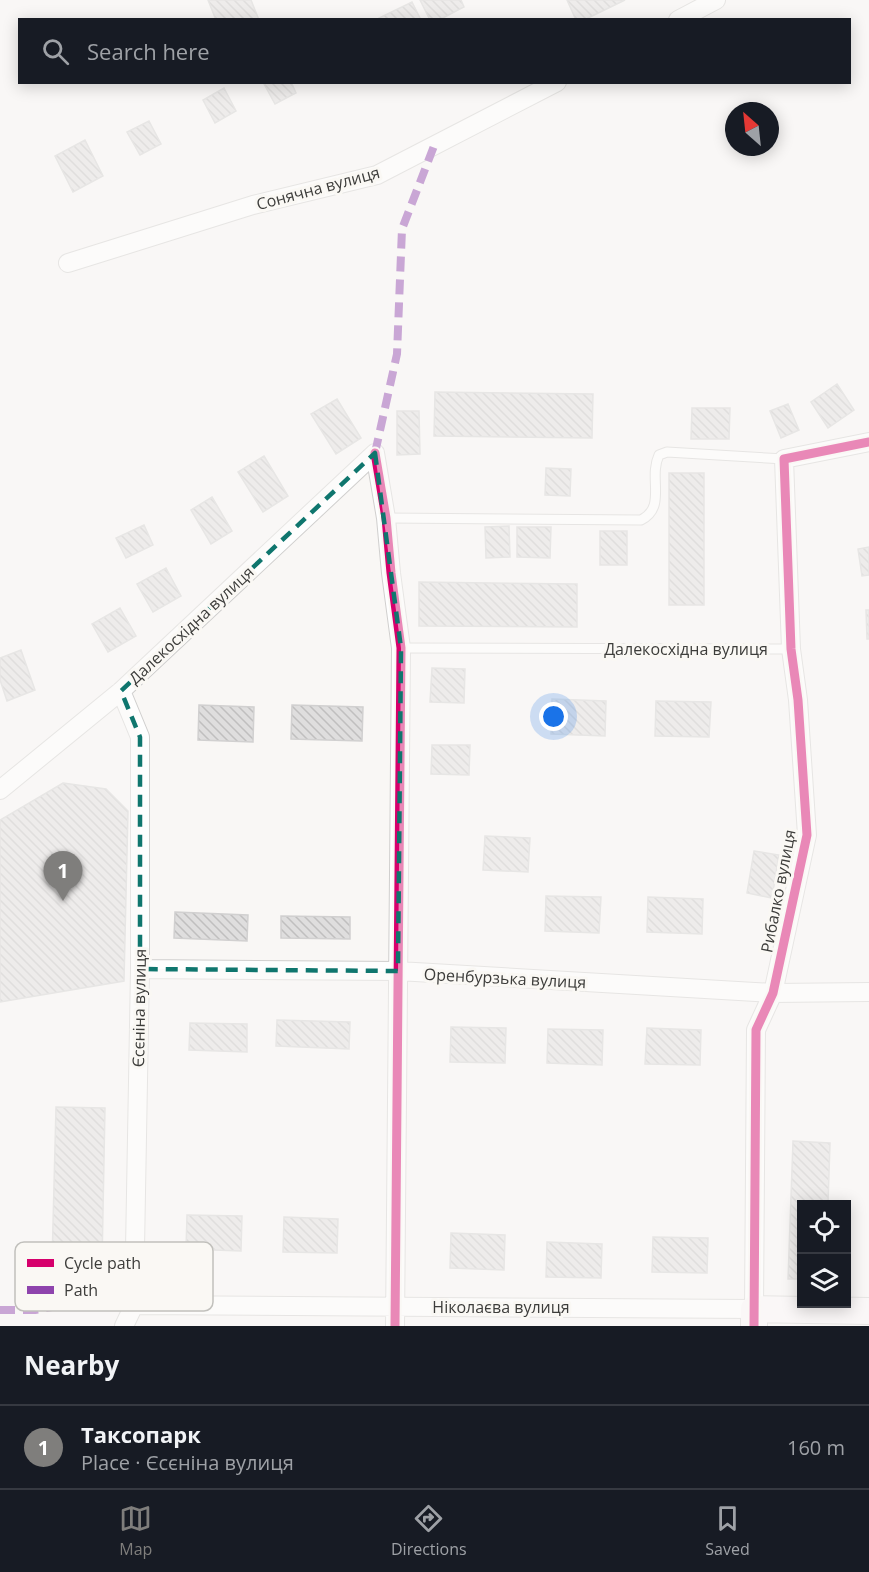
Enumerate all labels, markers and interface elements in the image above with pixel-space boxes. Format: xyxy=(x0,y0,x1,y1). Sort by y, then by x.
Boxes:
search box xyxy=(18,18,851,84)
icon: search xyxy=(39,35,72,68)
text: Search here xyxy=(87,36,210,66)
north arrow xyxy=(725,102,779,156)
street label: Сонячна вулиця xyxy=(254,161,382,215)
street label: Далекосхідна вулиця xyxy=(124,561,258,689)
street label: Далекосхідна вулиця xyxy=(604,638,768,660)
your location xyxy=(539,702,568,731)
street label: Рибалко вулиця xyxy=(755,828,801,954)
pin: 1 xyxy=(44,852,82,901)
street label: Єсєніна вулиця xyxy=(127,949,151,1067)
street label: Оренбурзька вулиця xyxy=(423,963,587,993)
map controls xyxy=(797,1200,851,1308)
button: locate xyxy=(797,1200,851,1254)
legend xyxy=(15,1242,213,1311)
text: Cycle path xyxy=(64,1252,141,1274)
button: layers xyxy=(797,1254,851,1308)
text: Path xyxy=(64,1279,98,1301)
street label: Ніколаєва вулиця xyxy=(432,1296,570,1318)
text: Nearby xyxy=(24,1347,119,1383)
text: Таксопарк xyxy=(81,1419,201,1449)
text: 1 xyxy=(38,1434,49,1461)
text: 160 m xyxy=(787,1434,845,1461)
text: Place · Єсєніна вулиця xyxy=(81,1449,294,1476)
tab: Map xyxy=(119,1502,152,1560)
tab: Directions xyxy=(391,1502,467,1560)
tab: Saved xyxy=(705,1502,750,1560)

